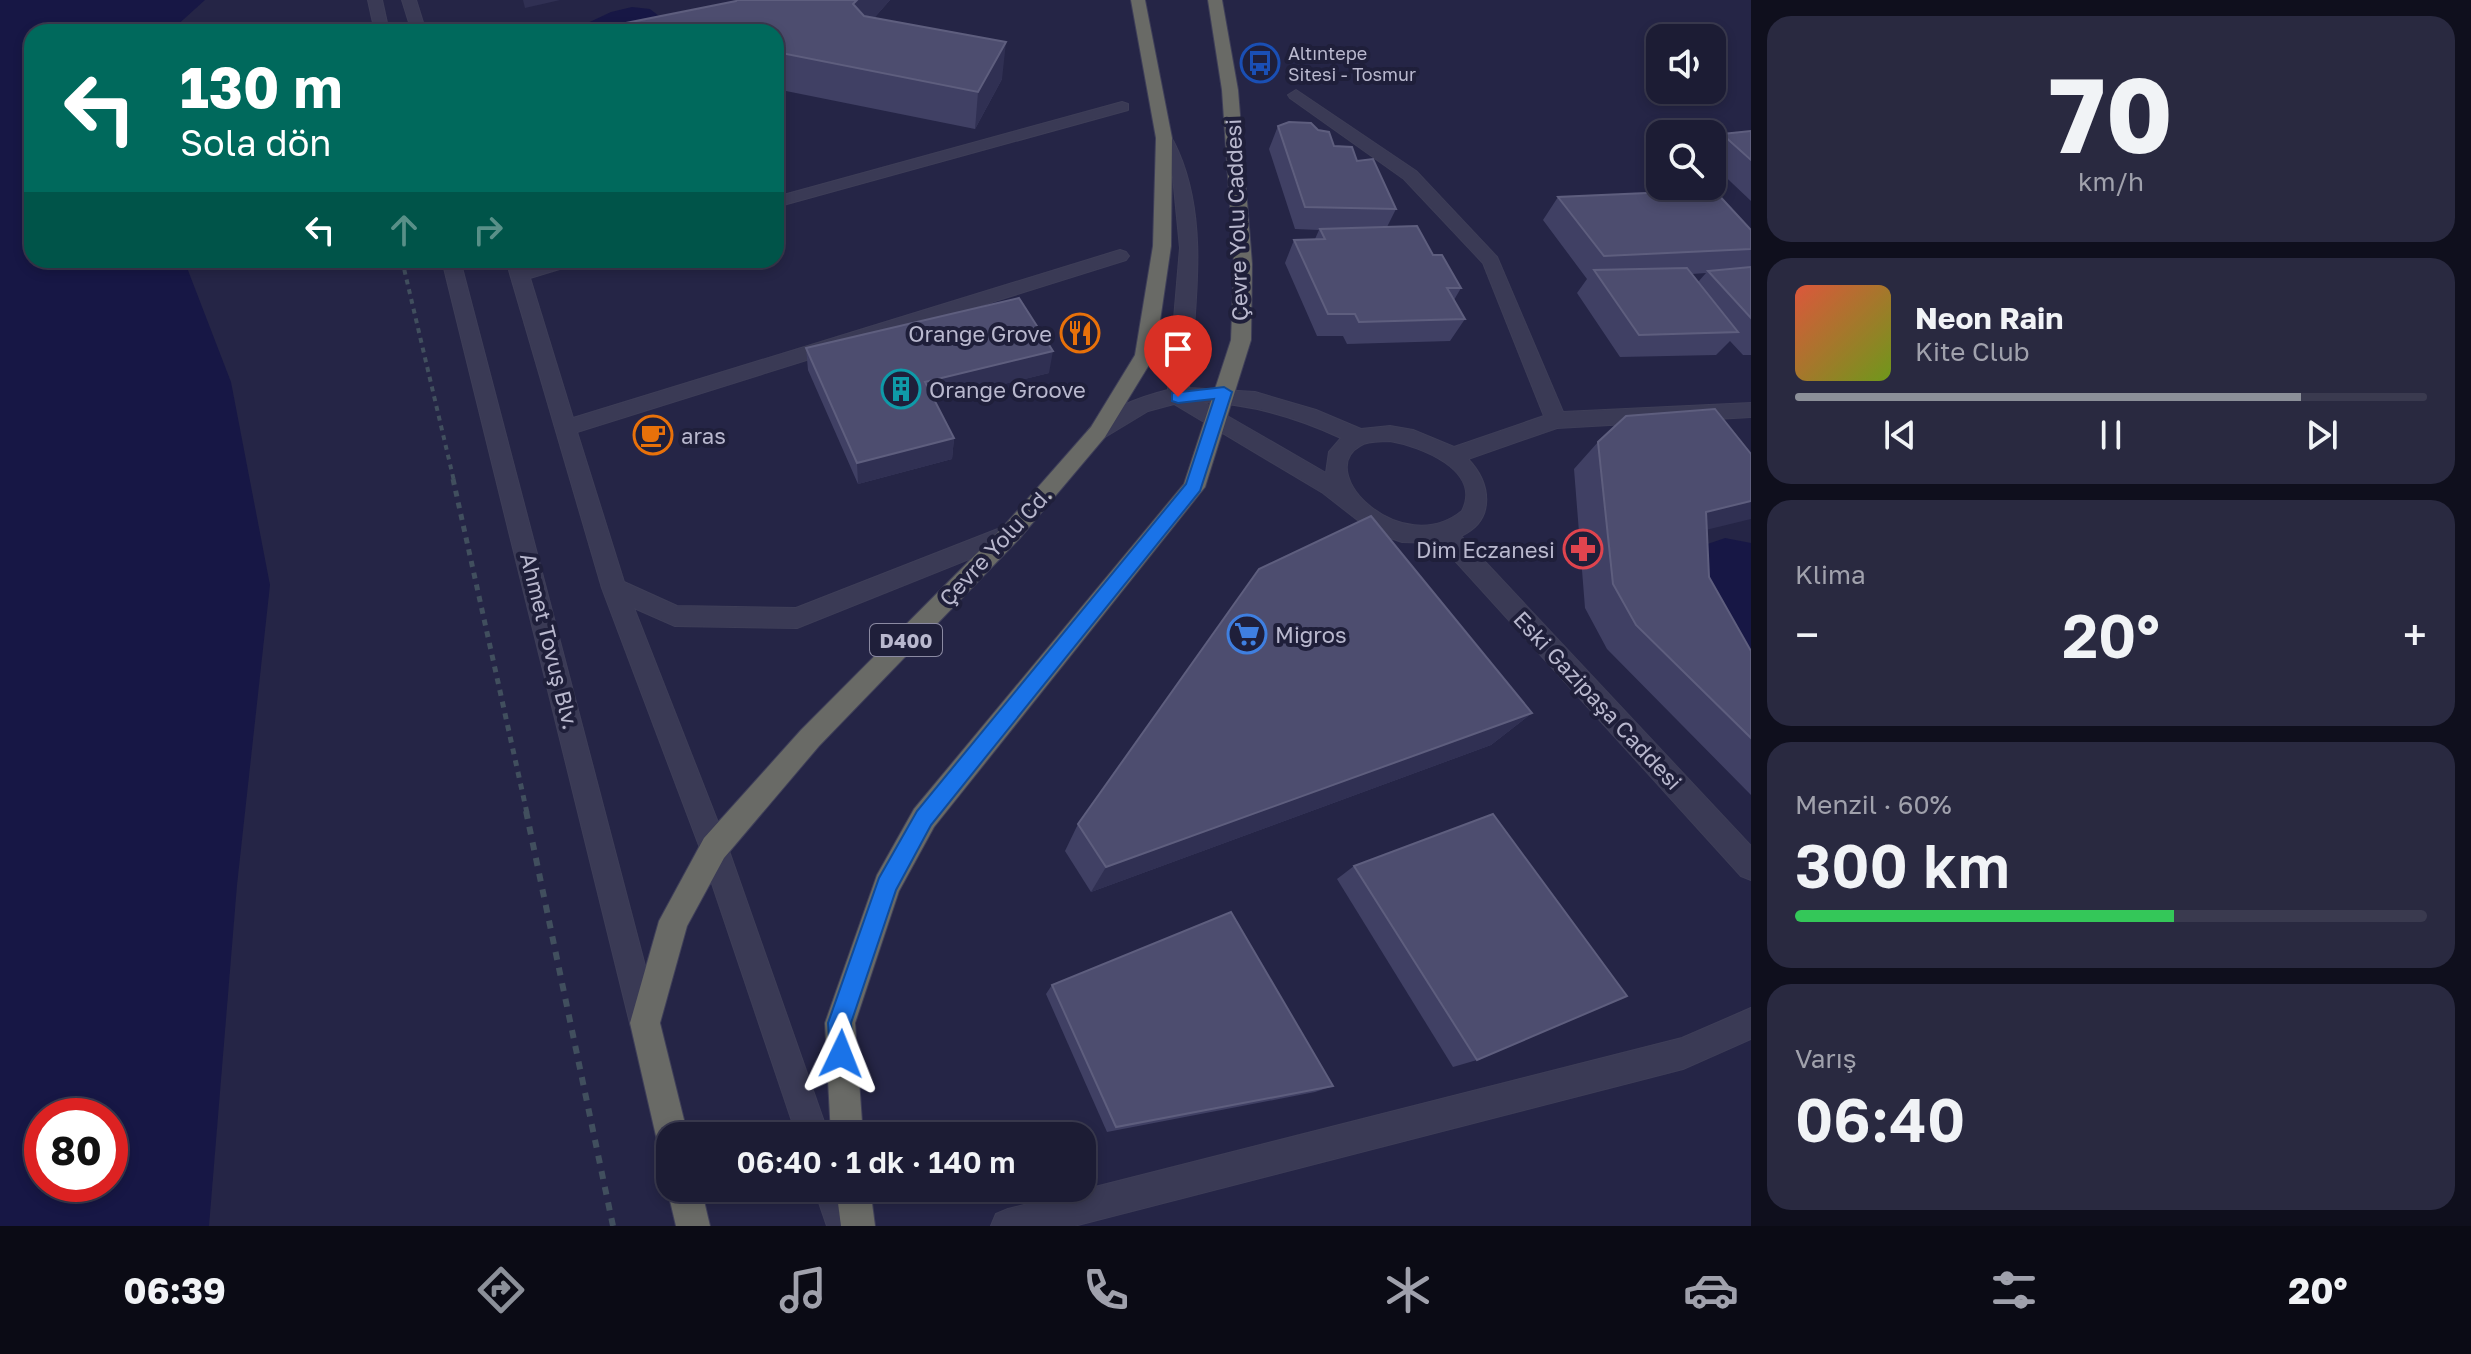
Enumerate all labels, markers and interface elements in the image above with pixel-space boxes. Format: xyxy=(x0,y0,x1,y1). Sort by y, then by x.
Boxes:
map controls xyxy=(1646,24,1726,200)
button: sound xyxy=(1646,24,1726,104)
bus stop icon: Altıntepe Sitesi - Tosmur xyxy=(1239,42,1281,84)
place label: Altıntepe Sitesi - Tosmur xyxy=(1288,42,1416,85)
text: 70 xyxy=(2049,51,2173,176)
text: 130 m xyxy=(180,53,342,120)
icon: left xyxy=(48,56,152,160)
street label: Çevre Yolu Caddesi xyxy=(1219,118,1253,322)
button: search xyxy=(1646,120,1726,200)
text: Sola dön xyxy=(180,121,331,164)
text: km/h xyxy=(2078,166,2144,197)
icon: left xyxy=(298,208,342,252)
icon: ahead xyxy=(382,208,426,252)
icon: right xyxy=(466,208,510,252)
text: Neon Rain xyxy=(1915,300,2063,336)
restaurant icon: Orange Grove xyxy=(1059,312,1101,354)
pin xyxy=(1144,315,1212,397)
place label: Orange Grove xyxy=(908,320,1052,347)
icon: arrive xyxy=(1156,327,1200,371)
text: Kite Club xyxy=(1915,336,2030,367)
building icon: Orange Groove xyxy=(880,368,922,410)
place label: Orange Groove xyxy=(929,376,1086,403)
icon: previous xyxy=(1878,413,1922,457)
icon: pause xyxy=(2089,413,2133,457)
icon: next xyxy=(2300,413,2344,457)
cafe icon: aras xyxy=(632,414,674,456)
place label: aras xyxy=(681,422,726,449)
street label: Çevre Yolu Cd. xyxy=(933,481,1057,611)
pharmacy icon: Dim Eczanesi xyxy=(1562,528,1604,570)
place label: Dim Eczanesi xyxy=(1416,536,1555,563)
street label: Ahmet Tovuş Blv. xyxy=(515,550,585,732)
text: Klima xyxy=(1795,559,1866,590)
text: 20° xyxy=(2062,599,2160,671)
street label: Eski Gazipaşa Caddesi xyxy=(1508,605,1688,795)
text: − xyxy=(1795,608,1819,661)
text: + xyxy=(2403,608,2427,661)
supermarket icon: Migros xyxy=(1226,613,1268,655)
place label: Migros xyxy=(1275,621,1347,648)
road number: D400 xyxy=(870,624,942,656)
text: Menzil · 60% xyxy=(1795,789,1951,820)
text: 300 km xyxy=(1795,829,2010,901)
position arrow xyxy=(799,1012,883,1096)
text: Varış xyxy=(1795,1043,1856,1074)
text: 06:40 xyxy=(1795,1083,1965,1155)
speed limit sign: 80 xyxy=(24,1098,128,1202)
text: 06:40 · 1 dk · 140 m xyxy=(737,1144,1016,1180)
icon: directions xyxy=(473,1262,529,1318)
icon: music xyxy=(775,1262,831,1318)
icon: phone xyxy=(1078,1262,1134,1318)
icon: climate xyxy=(1380,1262,1436,1318)
icon: car xyxy=(1683,1262,1739,1318)
icon: filters xyxy=(1986,1262,2042,1318)
text: 06:39 xyxy=(123,1269,226,1312)
text: 20° xyxy=(2288,1269,2348,1312)

